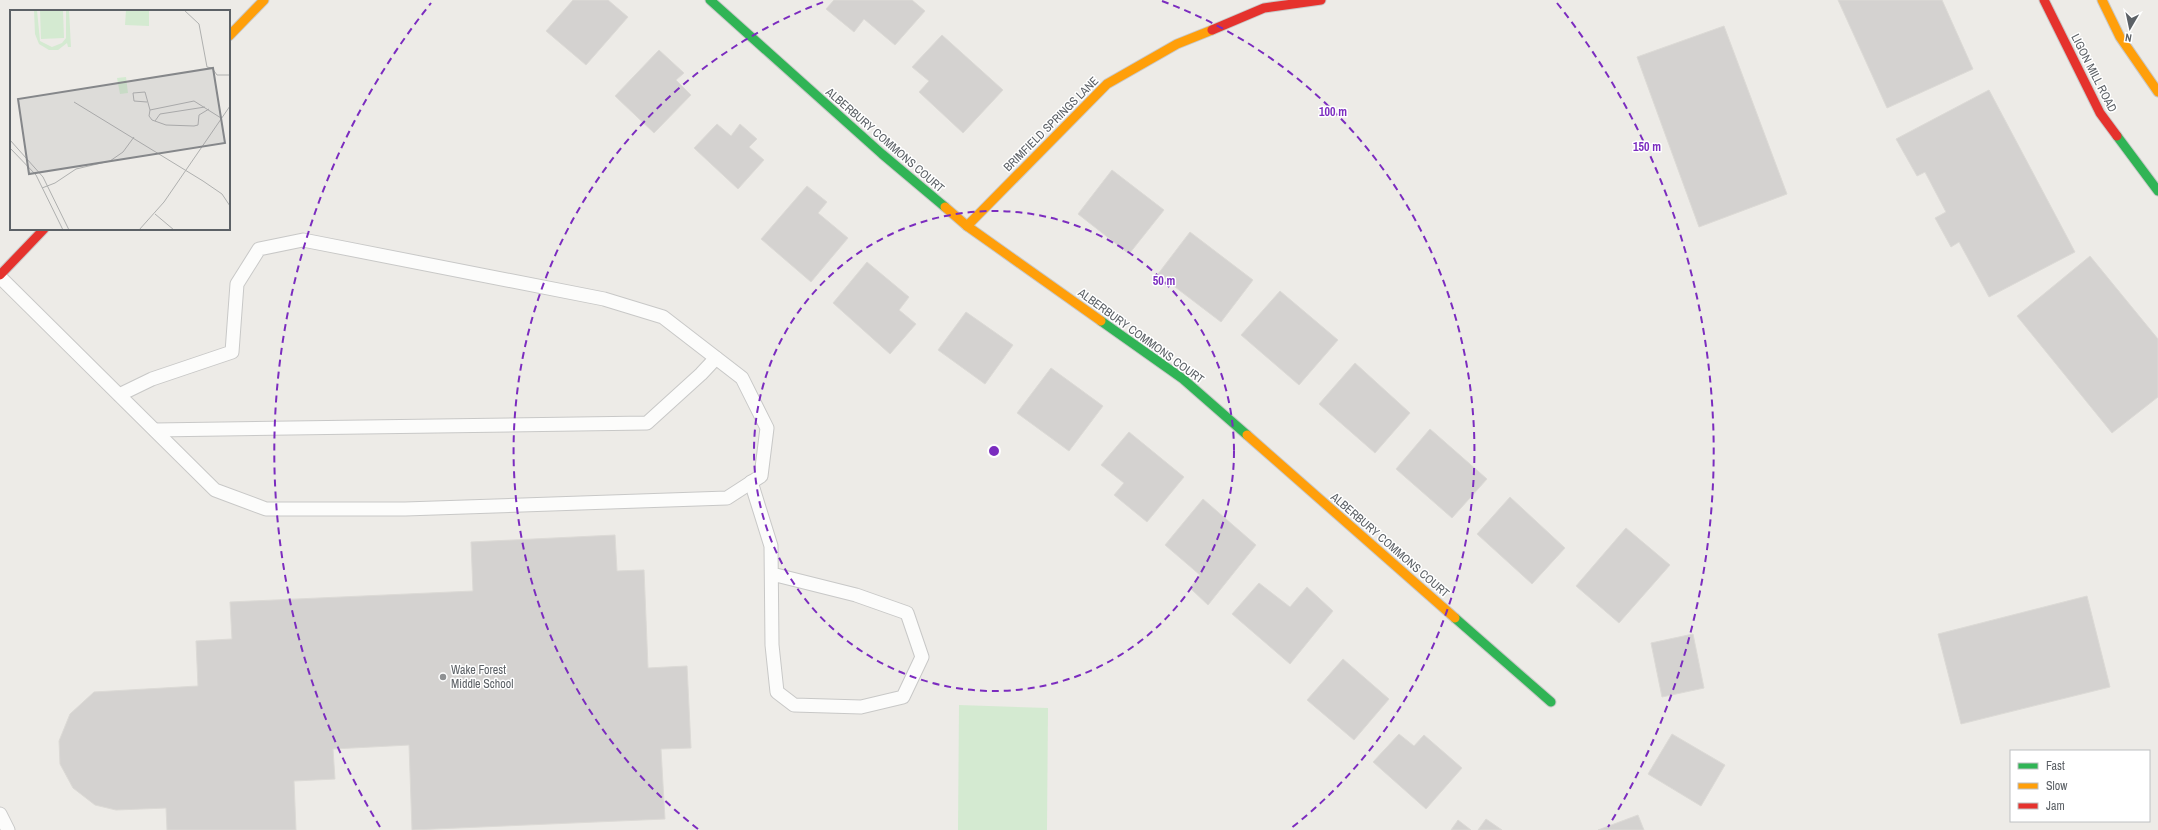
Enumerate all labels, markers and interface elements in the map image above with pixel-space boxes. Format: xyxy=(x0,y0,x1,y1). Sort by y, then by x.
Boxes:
north arrow xyxy=(2110,8,2150,48)
inset map xyxy=(10,10,230,230)
text: N xyxy=(2124,30,2133,45)
street label: LIGON MILL ROAD xyxy=(2067,31,2121,115)
street label: BRIMFIELD SPRINGS LANE xyxy=(1000,73,1102,175)
street label: ALBERBURY COMMONS COURT xyxy=(822,83,948,196)
text: 100 m xyxy=(1319,104,1347,120)
text: 150 m xyxy=(1633,139,1661,155)
text: 50 m xyxy=(1153,273,1175,289)
street label: ALBERBURY COMMONS COURT xyxy=(1074,284,1207,387)
centre of rings xyxy=(987,444,1001,458)
street label: ALBERBURY COMMONS COURT xyxy=(1327,488,1453,601)
place label: Wake Forest Middle School xyxy=(451,662,513,692)
marker: Wake Forest Middle School xyxy=(438,672,448,682)
legend xyxy=(2010,750,2150,822)
text: Fast xyxy=(2046,758,2065,774)
text: Slow xyxy=(2046,778,2068,794)
text: Jam xyxy=(2046,798,2065,814)

